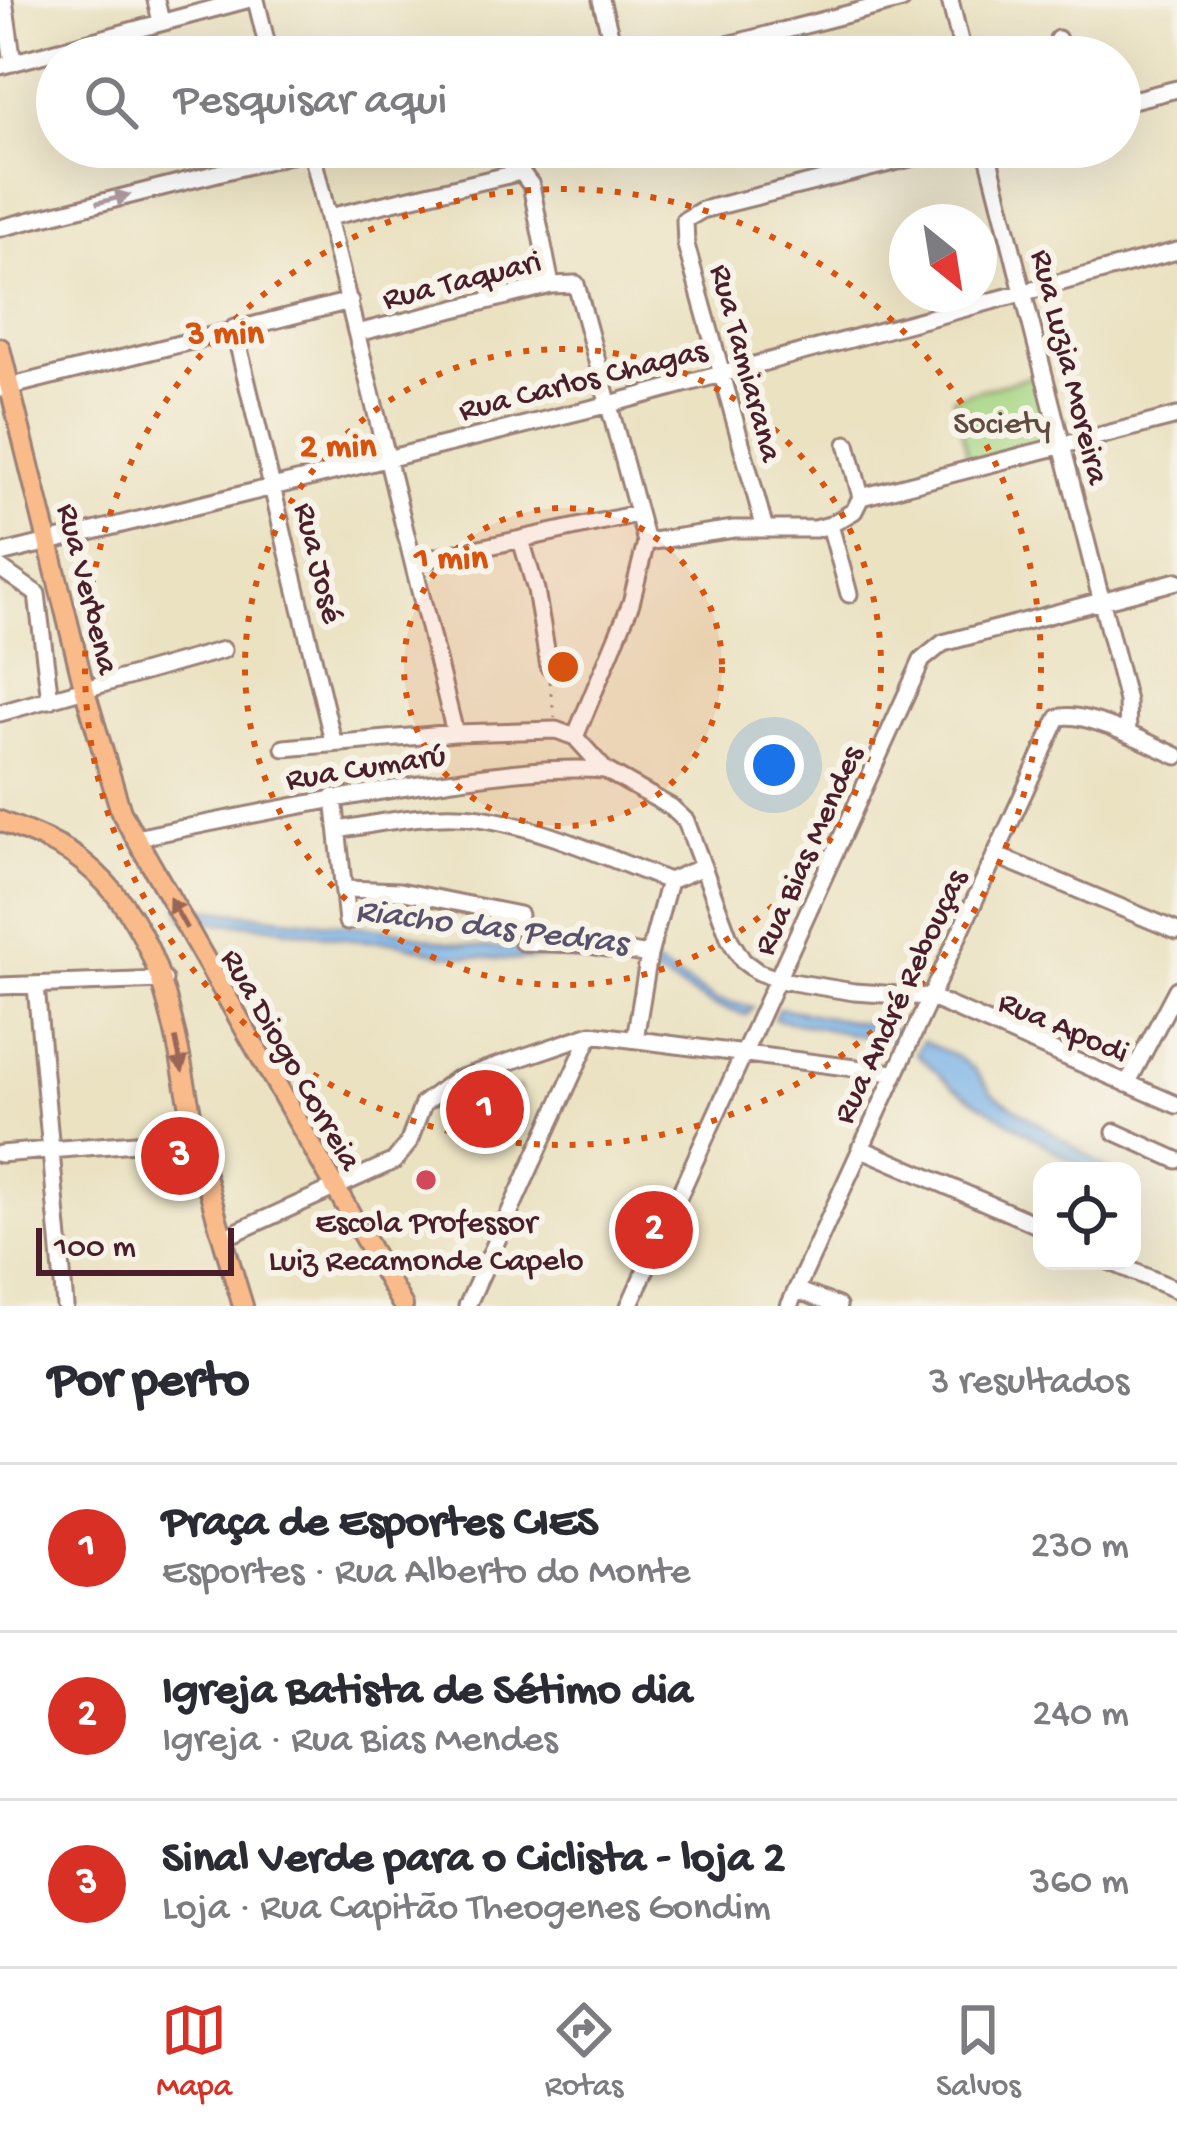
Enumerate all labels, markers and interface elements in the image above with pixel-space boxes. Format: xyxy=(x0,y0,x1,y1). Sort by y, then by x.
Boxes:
search box xyxy=(36,36,1141,168)
icon: search xyxy=(78,69,144,135)
text: Pesquisar aqui xyxy=(174,76,447,129)
one-way arrow xyxy=(95,189,132,208)
north arrow xyxy=(889,204,997,312)
street label: Rua Taquari xyxy=(379,245,546,321)
street label: Rua Luzia Moreira xyxy=(1020,246,1115,490)
street label: Rua Tamiarana xyxy=(699,261,788,468)
text: 3 min xyxy=(185,314,265,357)
street label: Rua Carlos Chagas xyxy=(455,333,712,432)
park label: Society xyxy=(953,407,1051,445)
text: 2 min xyxy=(300,427,377,470)
street label: Rua José xyxy=(283,499,350,629)
street label: Rua Verbena xyxy=(46,500,125,680)
text: 1 min xyxy=(412,539,489,582)
centre of rings xyxy=(542,646,584,688)
your location xyxy=(744,735,804,795)
street label: Rua Cumarú xyxy=(283,739,449,801)
street label: Rua Bias Mendes xyxy=(747,740,874,962)
street label: Rua André Rebouças xyxy=(827,864,978,1131)
water label: Riacho das Pedras xyxy=(353,891,633,968)
one-way arrow xyxy=(168,896,189,931)
street label: Rua Diogo Correia xyxy=(210,944,368,1180)
street label: Rua Apodi xyxy=(992,985,1134,1074)
one-way arrow xyxy=(170,1036,189,1074)
pin: 1 xyxy=(446,1064,524,1154)
pin: 3 xyxy=(141,1111,219,1201)
map controls xyxy=(1033,1162,1141,1270)
button: locate xyxy=(1033,1162,1141,1270)
marker: Escola Professor Luiz Recamonde Capelo xyxy=(413,1167,439,1193)
pin: 2 xyxy=(615,1185,693,1275)
place label: Escola Professor Luiz Recamonde Capelo xyxy=(268,1206,584,1282)
scale bar xyxy=(36,1222,234,1275)
text: 100 m xyxy=(54,1230,136,1268)
text: Por perto xyxy=(48,1354,250,1414)
text: 3 resultados xyxy=(929,1361,1129,1407)
text: Praça de Esportes CIES xyxy=(162,1498,598,1551)
text: 1 xyxy=(79,1525,95,1571)
text: 230 m xyxy=(1031,1525,1129,1571)
text: Esportes · Rua Alberto do Monte xyxy=(162,1551,690,1597)
text: Igreja Batista de Sétimo dia xyxy=(162,1666,693,1719)
text: 2 xyxy=(77,1693,97,1739)
text: 240 m xyxy=(1032,1693,1129,1739)
text: Igreja · Rua Bias Mendes xyxy=(162,1719,558,1765)
text: Sinal Verde para o Ciclista - loja 2 xyxy=(162,1834,785,1887)
text: 3 xyxy=(77,1861,97,1907)
text: 360 m xyxy=(1030,1861,1129,1907)
text: Loja · Rua Capitão Theogenes Gondim xyxy=(162,1887,771,1933)
tab: Mapa xyxy=(156,1997,232,2107)
tab: Rotas xyxy=(545,1997,623,2107)
tab: Salvos xyxy=(936,1997,1021,2107)

